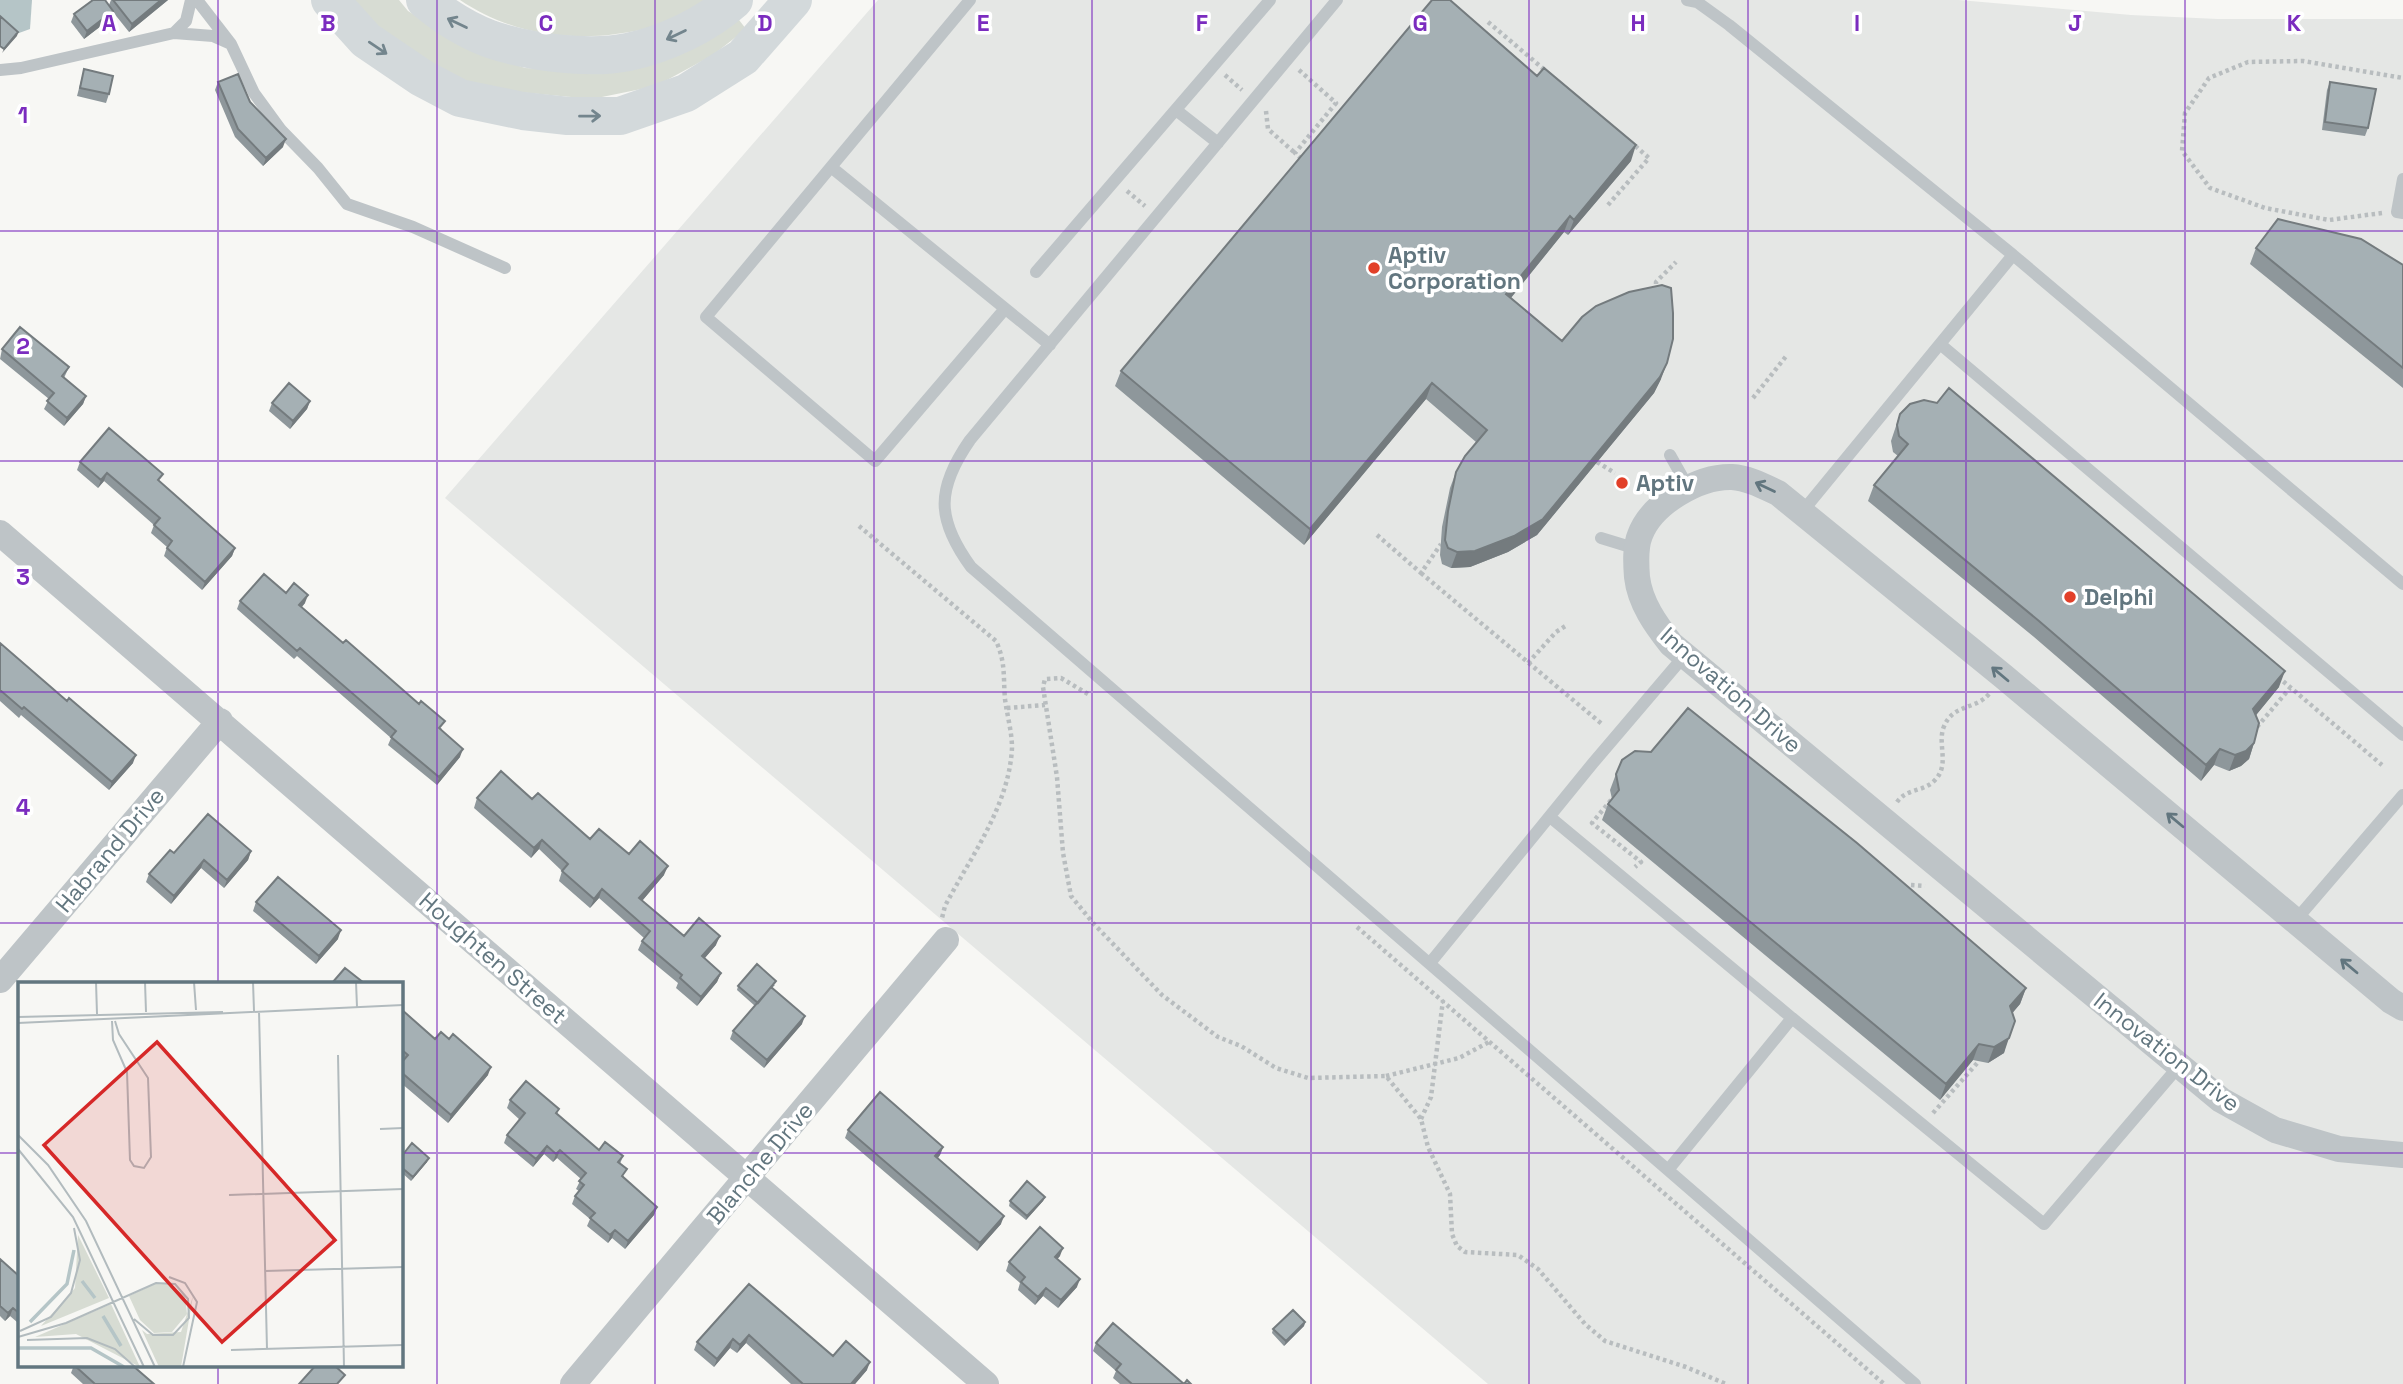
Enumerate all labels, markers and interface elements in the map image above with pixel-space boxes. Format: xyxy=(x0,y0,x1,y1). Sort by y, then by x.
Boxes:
text: A xyxy=(102,8,117,38)
text: B xyxy=(320,8,336,38)
text: C xyxy=(539,8,553,38)
text: D xyxy=(757,8,773,38)
text: E xyxy=(977,8,989,38)
text: F xyxy=(1196,8,1208,38)
text: G xyxy=(1412,8,1428,38)
text: H xyxy=(1630,8,1646,38)
text: I xyxy=(1854,8,1860,38)
text: J xyxy=(2068,8,2082,38)
text: K xyxy=(2287,8,2302,38)
one-way arrow xyxy=(447,15,468,29)
one-way arrow xyxy=(666,29,687,43)
one-way arrow xyxy=(368,41,387,55)
text: 1 xyxy=(18,100,28,130)
one-way arrow xyxy=(578,109,601,123)
place label: Aptiv Corporation xyxy=(1388,240,1521,296)
marker: Aptiv Corporation xyxy=(1366,260,1382,276)
text: 2 xyxy=(16,331,30,361)
place label: Aptiv xyxy=(1636,468,1694,498)
marker: Aptiv xyxy=(1614,475,1630,491)
one-way arrow xyxy=(1755,480,1776,493)
text: 3 xyxy=(16,562,30,592)
place label: Delphi xyxy=(2084,582,2154,612)
marker: Delphi xyxy=(2062,589,2078,605)
street label: Innovation Drive xyxy=(1654,620,1808,760)
one-way arrow xyxy=(1992,667,2010,682)
street label: Habrand Drive xyxy=(49,781,171,919)
text: 4 xyxy=(16,792,31,822)
one-way arrow xyxy=(2166,813,2184,828)
street label: Houghten Street xyxy=(413,886,573,1030)
one-way arrow xyxy=(2341,959,2359,974)
inset map xyxy=(18,982,402,1366)
street label: Innovation Drive xyxy=(2088,985,2246,1119)
street label: Blanche Drive xyxy=(700,1096,820,1230)

